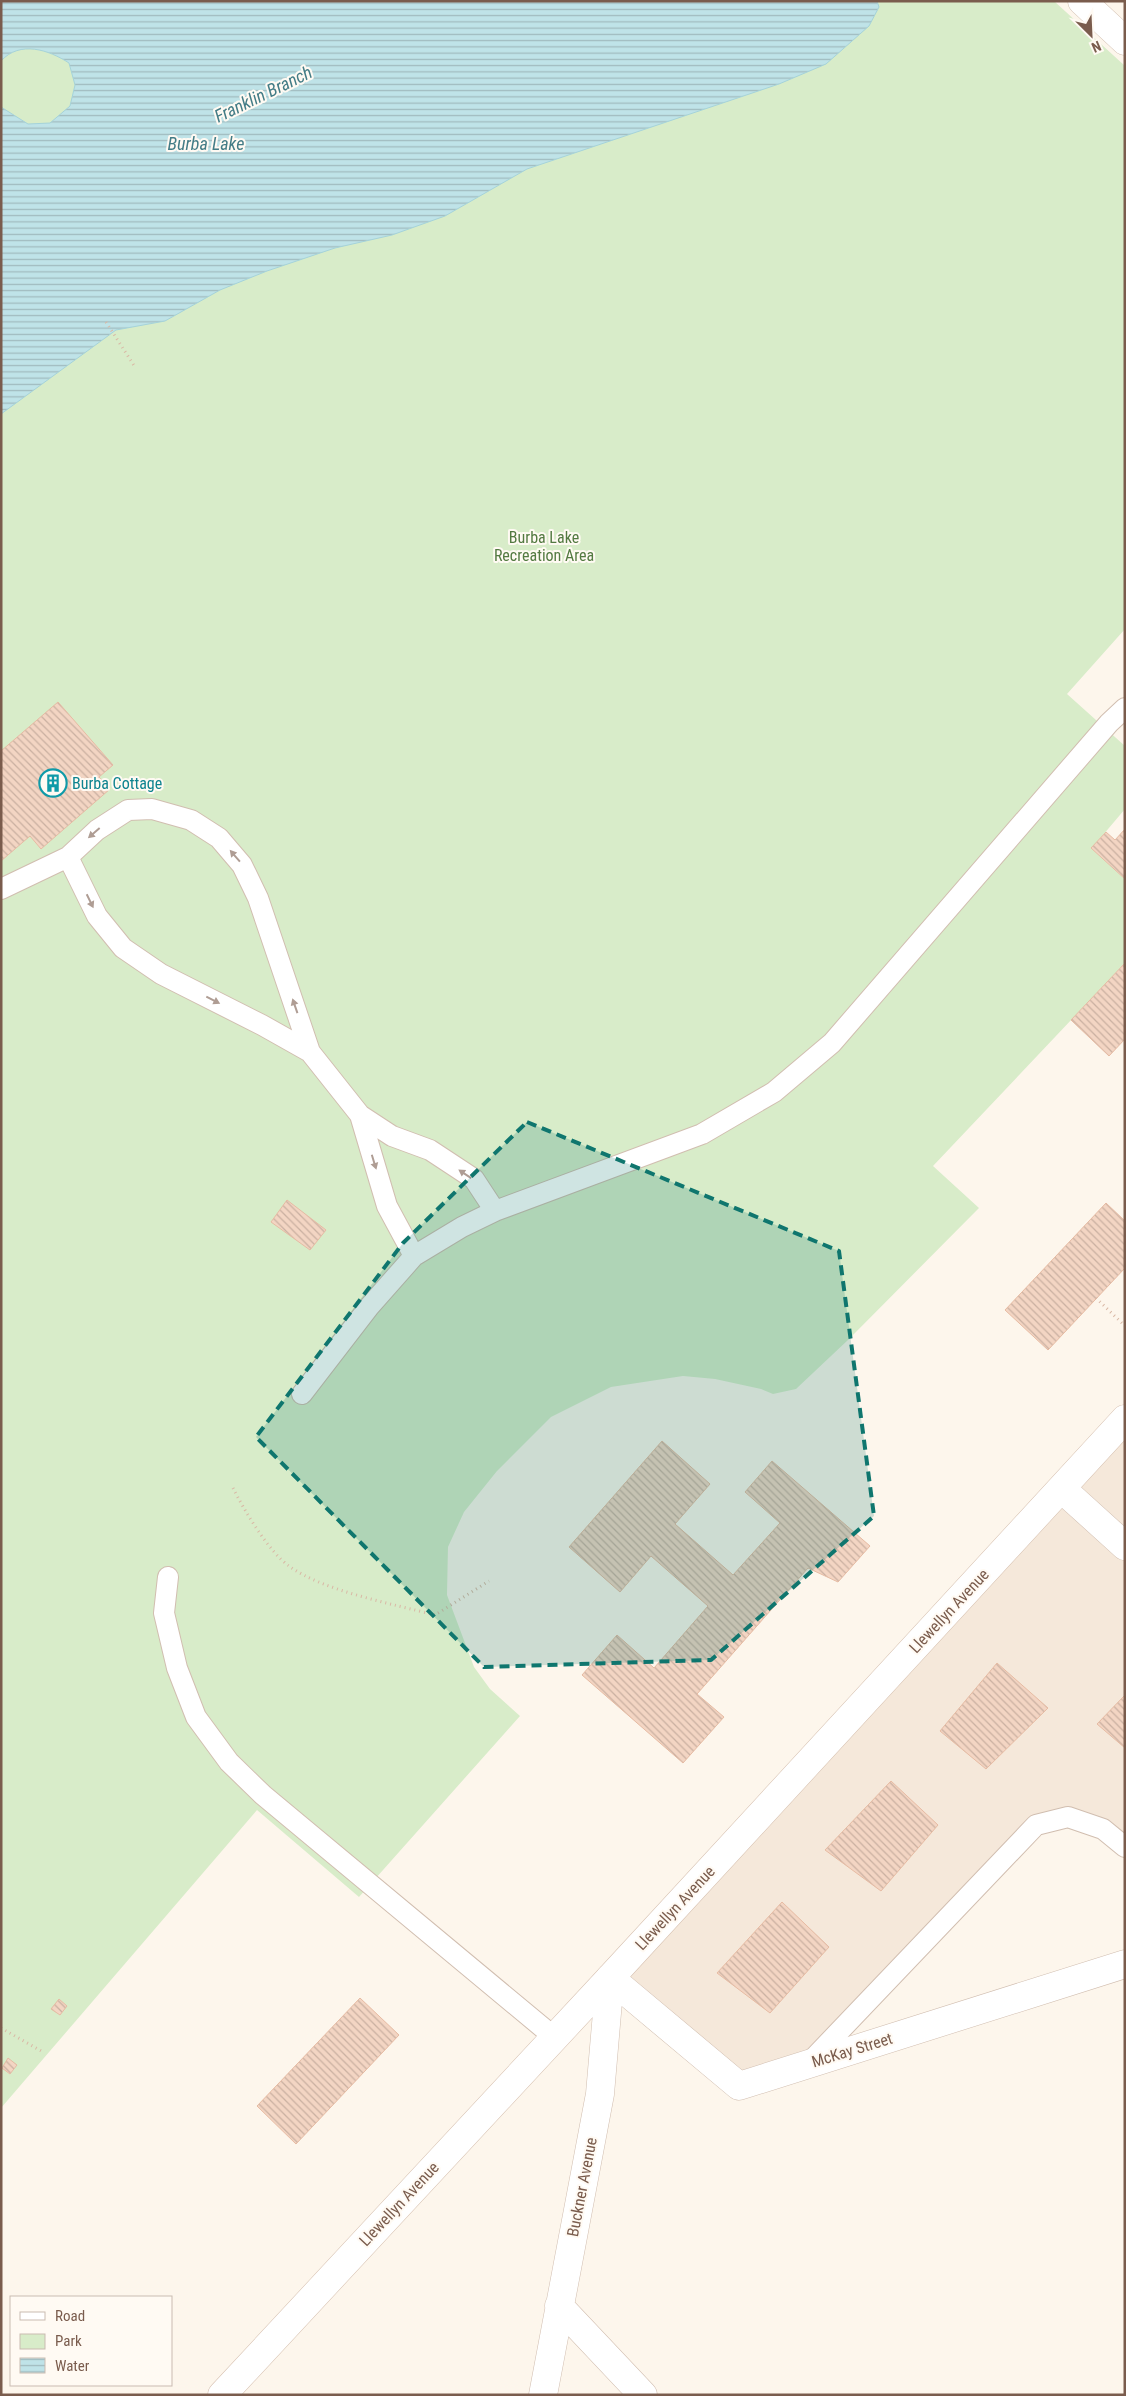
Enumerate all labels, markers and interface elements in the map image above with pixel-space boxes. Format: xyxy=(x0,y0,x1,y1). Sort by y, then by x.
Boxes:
north arrow xyxy=(1066,10,1116,60)
text: N xyxy=(1089,38,1103,56)
water label: Franklin Branch xyxy=(211,61,315,127)
water label: Burba Lake xyxy=(168,133,244,154)
park label: Burba Lake Recreation Area xyxy=(494,528,594,565)
building icon: Burba Cottage xyxy=(38,768,68,798)
place label: Burba Cottage xyxy=(72,774,162,793)
one-way arrow xyxy=(87,828,100,839)
one-way arrow xyxy=(229,849,240,862)
one-way arrow xyxy=(86,894,94,908)
one-way arrow xyxy=(206,996,220,1004)
one-way arrow xyxy=(290,998,298,1013)
one-way arrow xyxy=(370,1154,378,1169)
one-way arrow xyxy=(458,1169,472,1178)
street label: Llewellyn Avenue xyxy=(905,1565,993,1657)
street label: Llewellyn Avenue xyxy=(631,1862,719,1954)
street label: McKay Street xyxy=(809,2029,895,2071)
street label: Buckner Avenue xyxy=(563,2136,601,2238)
street label: Llewellyn Avenue xyxy=(355,2158,443,2250)
legend xyxy=(10,2296,172,2386)
text: Road xyxy=(55,2307,85,2325)
text: Park xyxy=(55,2332,82,2350)
text: Water xyxy=(55,2357,90,2375)

